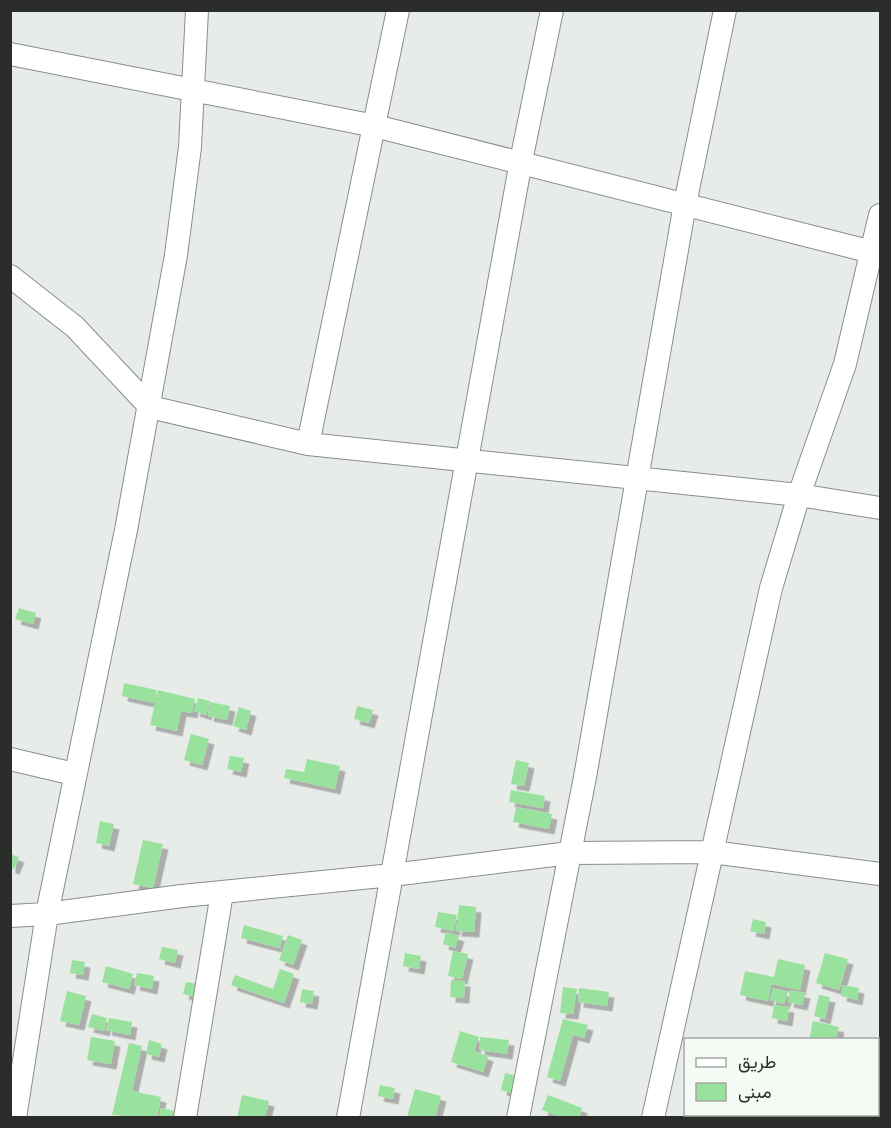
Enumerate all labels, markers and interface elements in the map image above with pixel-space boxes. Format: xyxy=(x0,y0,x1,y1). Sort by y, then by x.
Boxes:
legend xyxy=(684,1038,879,1116)
text: طريق xyxy=(738,1051,776,1073)
text: مبنى xyxy=(738,1081,772,1103)

